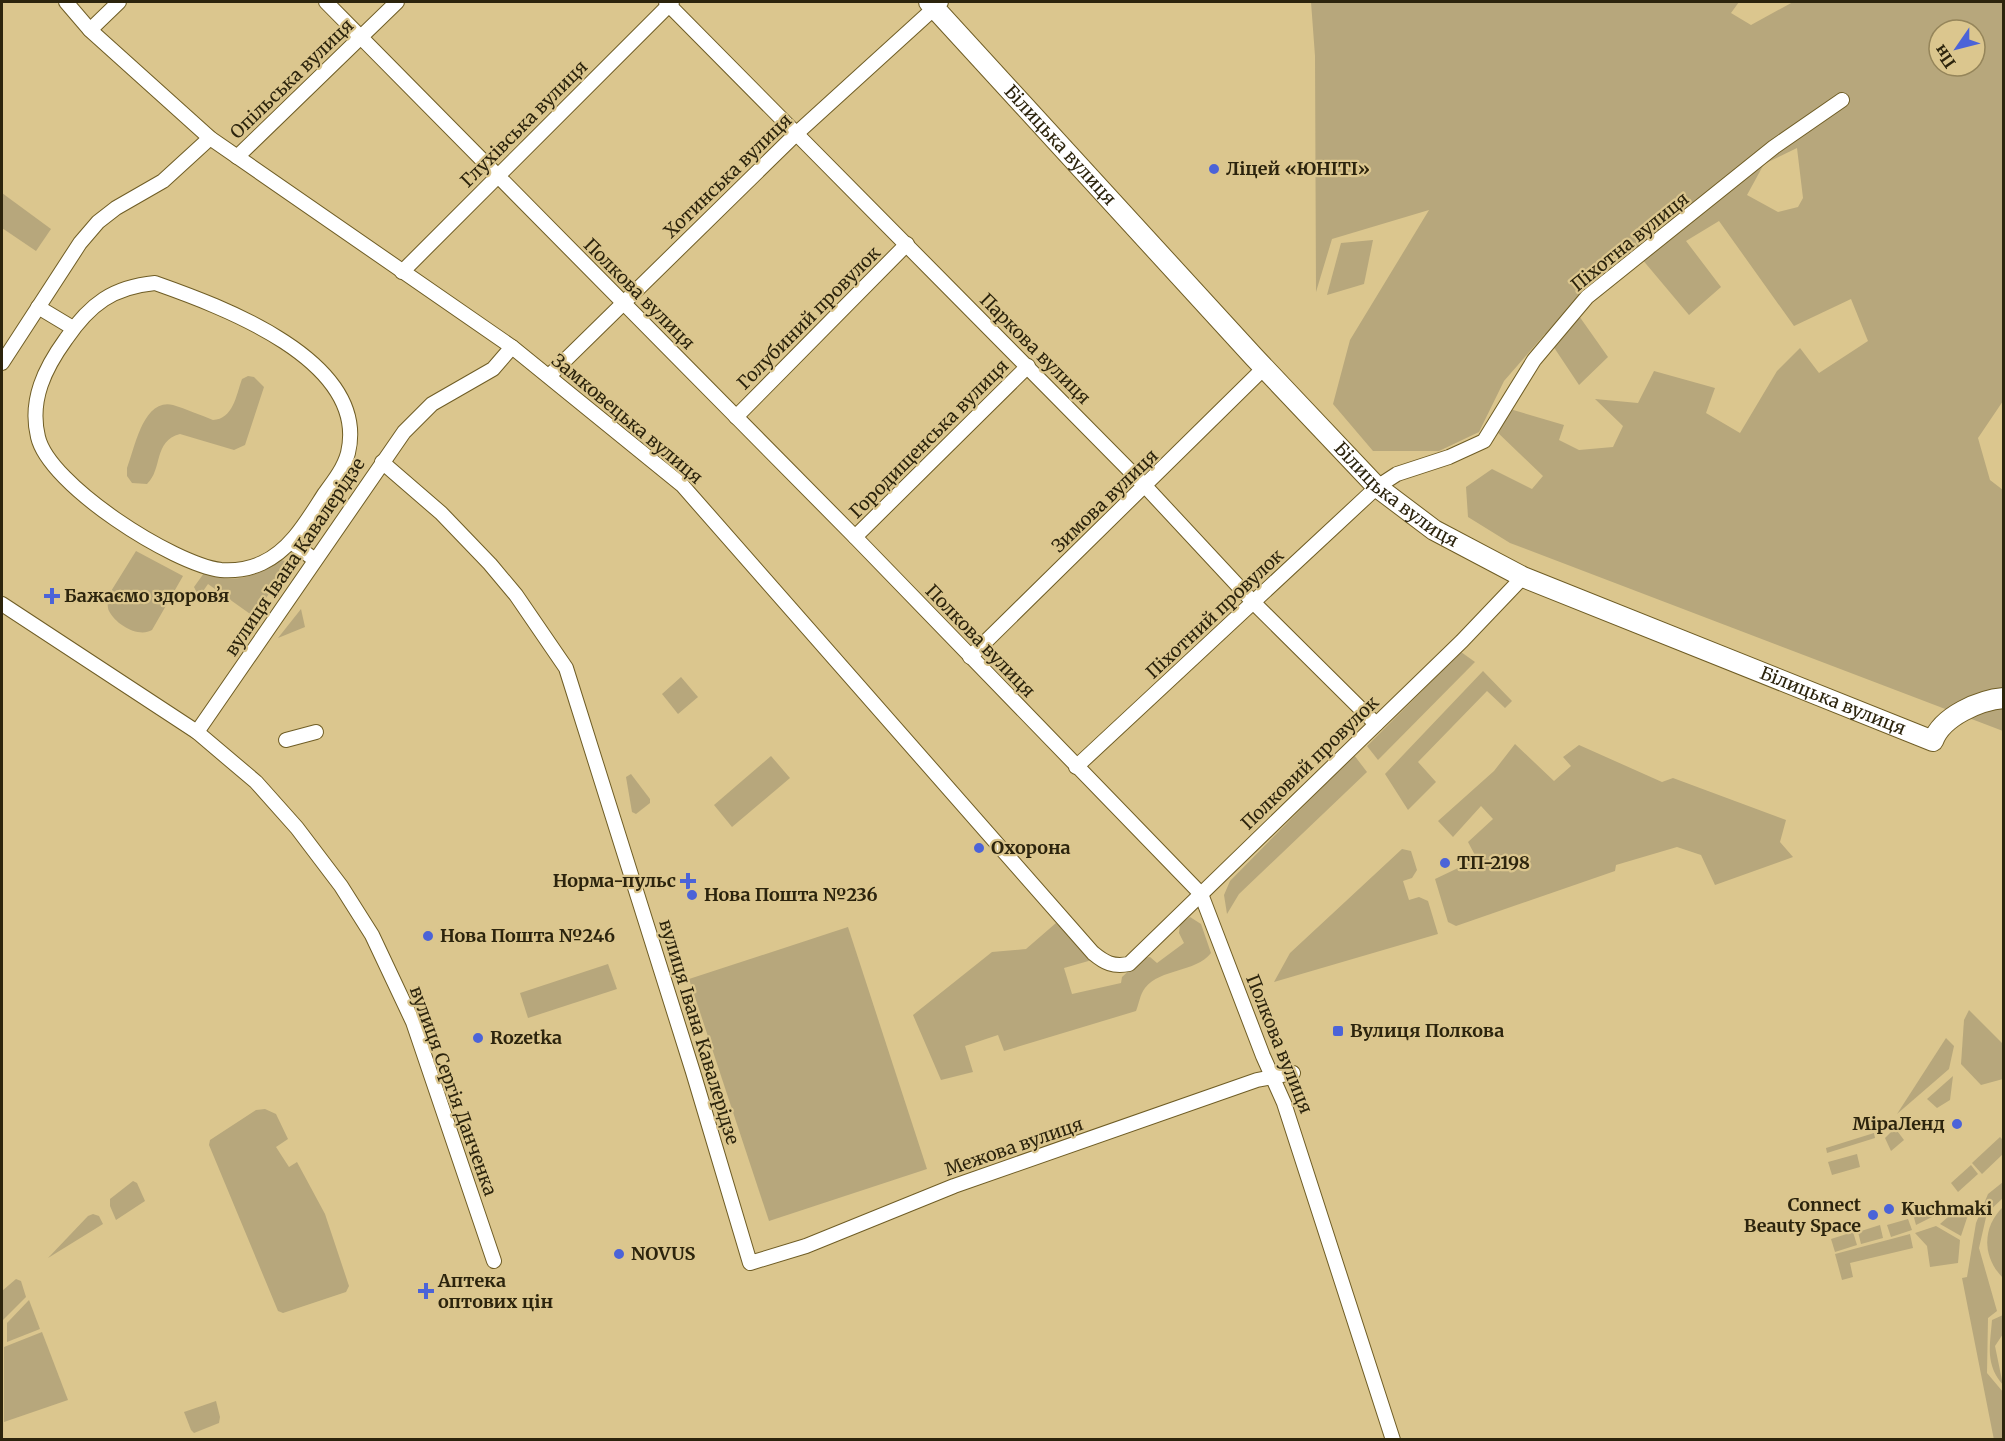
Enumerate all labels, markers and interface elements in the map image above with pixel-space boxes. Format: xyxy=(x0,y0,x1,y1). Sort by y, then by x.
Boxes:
street label: Опільська вулиця xyxy=(225,14,358,143)
north arrow xyxy=(1927,18,1987,78)
text: Пн xyxy=(1930,41,1960,72)
street label: Глухівська вулиця xyxy=(455,55,592,192)
street label: Білицька вулиця xyxy=(1000,80,1121,210)
street label: Хотинська вулиця xyxy=(659,108,797,243)
place label: Ліцей «ЮНІТІ» xyxy=(1226,157,1370,180)
marker: Ліцей «ЮНІТІ» xyxy=(1207,162,1221,176)
street label: Піхотна вулиця xyxy=(1566,187,1693,296)
street label: Полкова вулиця xyxy=(579,233,700,354)
street label: Голубиний провулок xyxy=(732,241,886,394)
street label: Паркова вулиця xyxy=(975,288,1096,409)
street label: Замковецька вулиця xyxy=(547,349,708,489)
street label: Городищенська вулиця xyxy=(844,354,1013,523)
street label: Білицька вулиця xyxy=(1329,437,1463,552)
street label: Зимова вулиця xyxy=(1047,444,1163,557)
street label: вулиця Івана Кавалерідзе xyxy=(220,453,370,660)
street label: Піхотний провулок xyxy=(1141,543,1289,683)
street label: Полкова вулиця xyxy=(921,579,1040,702)
place label: Бажаємо здоровʼя xyxy=(64,584,229,607)
marker: Бажаємо здоровʼя xyxy=(45,589,59,603)
street label: Білицька вулиця xyxy=(1757,661,1910,740)
street label: Полковий провулок xyxy=(1236,691,1384,834)
place label: Охорона xyxy=(991,836,1071,859)
marker: Охорона xyxy=(972,841,986,855)
place label: ТП-2198 xyxy=(1457,851,1530,874)
marker: ТП-2198 xyxy=(1438,856,1452,870)
place label: Норма-пульс xyxy=(553,869,676,892)
marker: Норма-пульс xyxy=(681,874,695,888)
place label: Нова Пошта №236 xyxy=(704,883,878,906)
marker: Нова Пошта №236 xyxy=(685,888,699,902)
street label: вулиця Івана Кавалерідзе xyxy=(654,916,745,1147)
place label: Нова Пошта №246 xyxy=(440,924,615,947)
marker: Нова Пошта №246 xyxy=(421,929,435,943)
street label: Полкова вулиця xyxy=(1241,971,1318,1117)
street label: вулиця Сергія Данченка xyxy=(405,983,502,1199)
place label: Вулиця Полкова xyxy=(1350,1019,1504,1042)
marker: Вулиця Полкова xyxy=(1331,1024,1345,1038)
place label: Rozetka xyxy=(490,1026,562,1049)
marker: Rozetka xyxy=(471,1031,485,1045)
street label: Межова вулиця xyxy=(942,1112,1086,1181)
place label: МіраЛенд xyxy=(1852,1112,1945,1135)
marker: МіраЛенд xyxy=(1950,1117,1964,1131)
place label: Connect Beauty Space xyxy=(1744,1193,1862,1237)
place label: Kuchmaki xyxy=(1901,1197,1992,1220)
marker: Kuchmaki xyxy=(1882,1202,1896,1216)
marker: Connect Beauty Space xyxy=(1866,1208,1880,1222)
place label: NOVUS xyxy=(631,1242,695,1265)
marker: NOVUS xyxy=(612,1247,626,1261)
place label: Аптека оптових цін xyxy=(437,1269,553,1313)
marker: Аптека оптових цін xyxy=(419,1284,433,1298)

